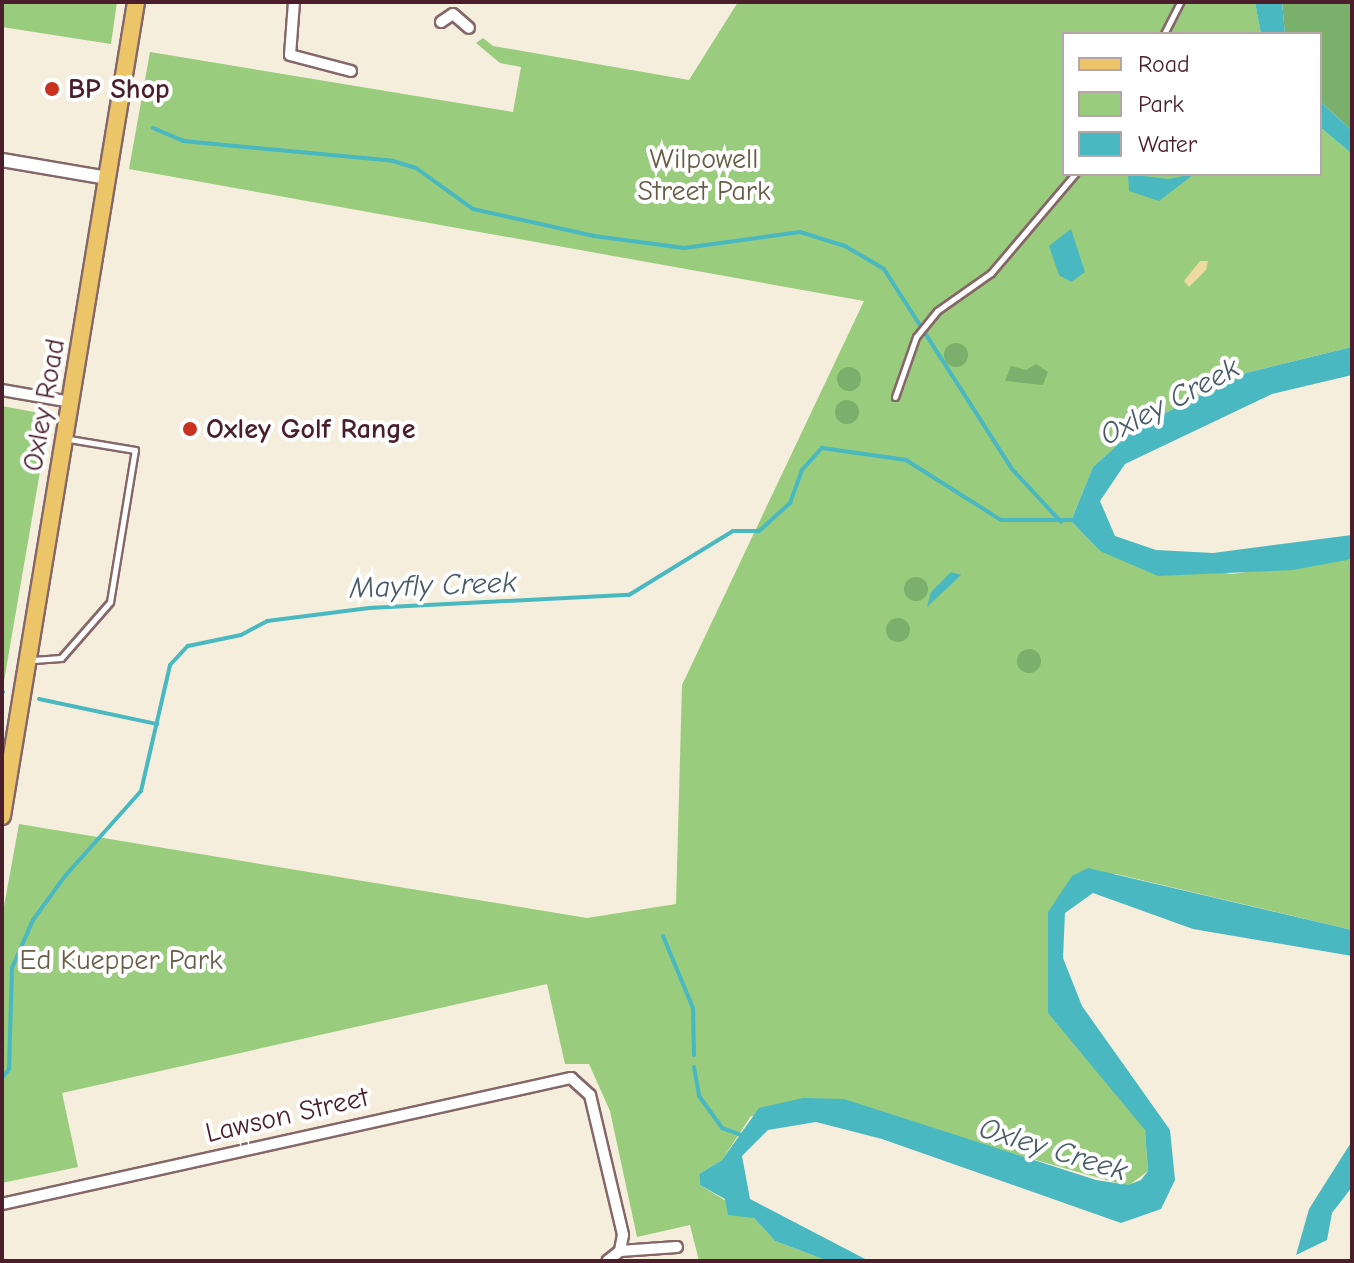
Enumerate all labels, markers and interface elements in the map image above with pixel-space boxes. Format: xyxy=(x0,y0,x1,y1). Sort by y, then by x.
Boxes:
legend xyxy=(1062,32,1322,176)
text: Road xyxy=(1138,50,1190,78)
place label: BP Shop xyxy=(68,72,170,106)
marker: BP Shop xyxy=(43,80,61,98)
text: Park xyxy=(1138,90,1184,118)
text: Water xyxy=(1138,130,1197,158)
park label: Wilpowell Street Park xyxy=(637,142,771,208)
street label: Oxley Road xyxy=(16,336,72,474)
water label: Oxley Creek xyxy=(1094,350,1246,454)
place label: Oxley Golf Range xyxy=(206,412,415,446)
marker: Oxley Golf Range xyxy=(181,420,199,438)
water label: Mayfly Creek xyxy=(349,565,517,607)
park label: Ed Kuepper Park xyxy=(20,943,222,977)
street label: Lawson Street xyxy=(202,1080,372,1150)
water label: Oxley Creek xyxy=(975,1110,1131,1190)

